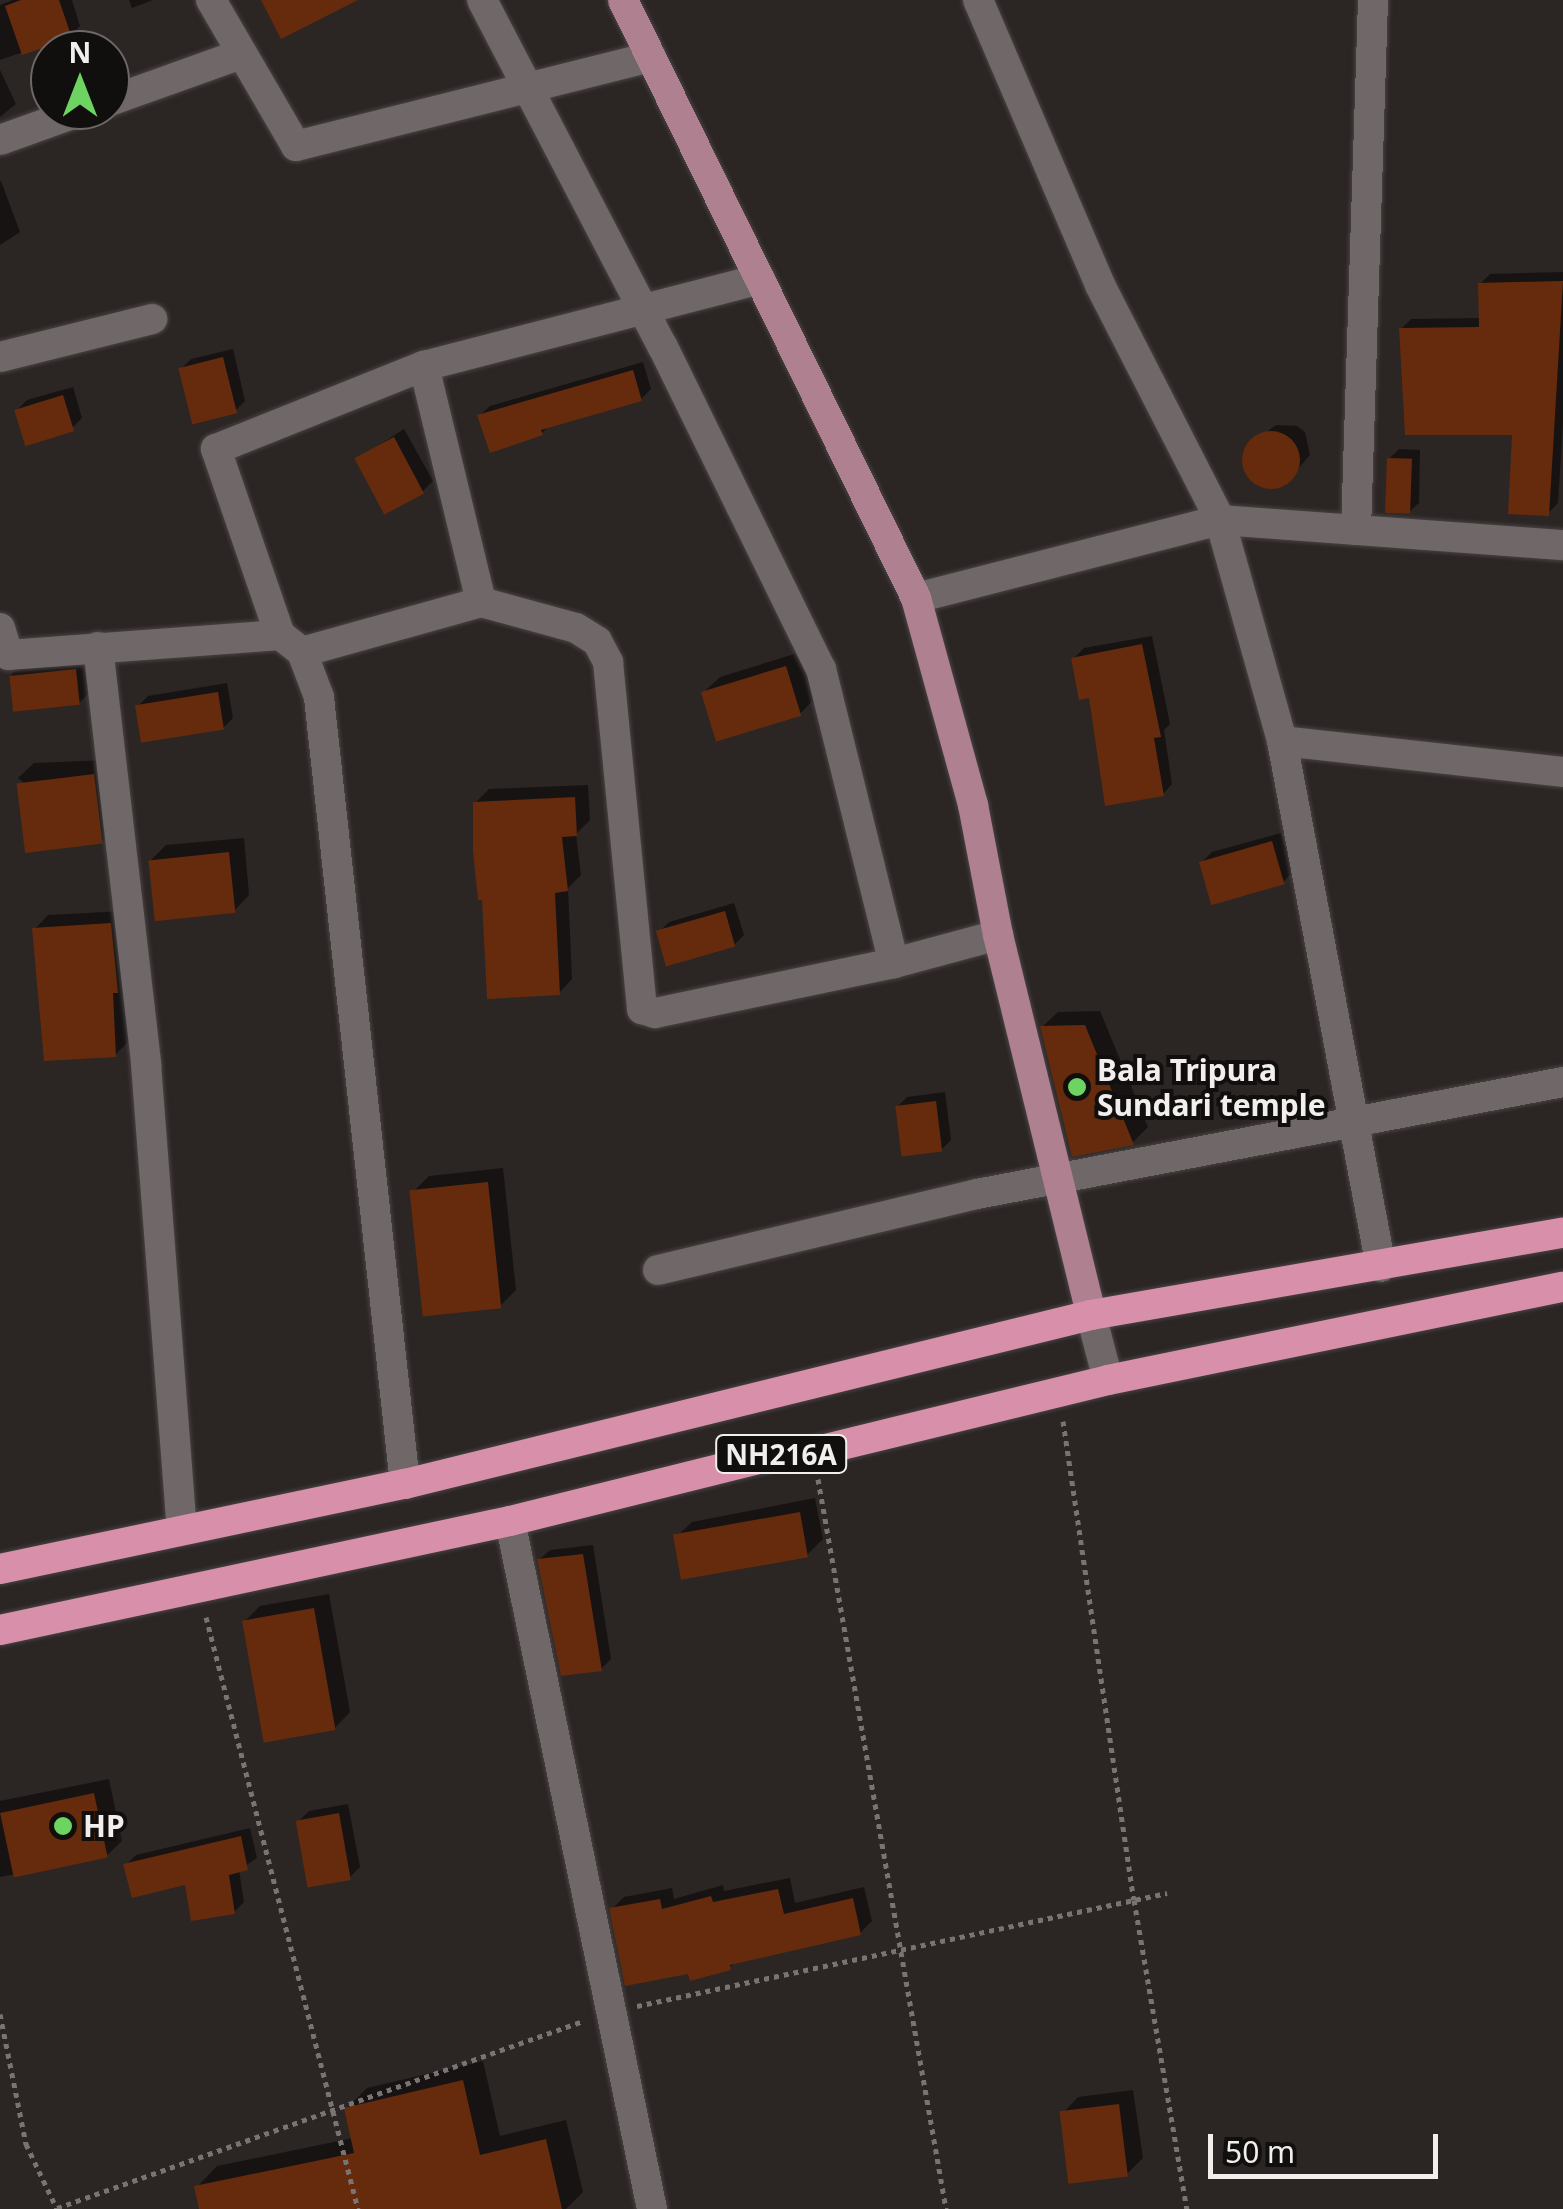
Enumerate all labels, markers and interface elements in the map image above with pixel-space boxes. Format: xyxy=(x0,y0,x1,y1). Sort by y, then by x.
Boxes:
north arrow xyxy=(30,30,130,130)
text: N xyxy=(69,33,91,71)
place label: Bala Tripura Sundari temple xyxy=(1097,1052,1326,1122)
marker: Bala Tripura Sundari temple xyxy=(1066,1076,1088,1098)
road number: NH216A xyxy=(714,1431,848,1477)
place label: HP xyxy=(83,1808,125,1844)
marker: HP xyxy=(52,1815,74,1837)
scale bar xyxy=(1213,2114,1443,2176)
text: 50 m xyxy=(1225,2131,1295,2172)

